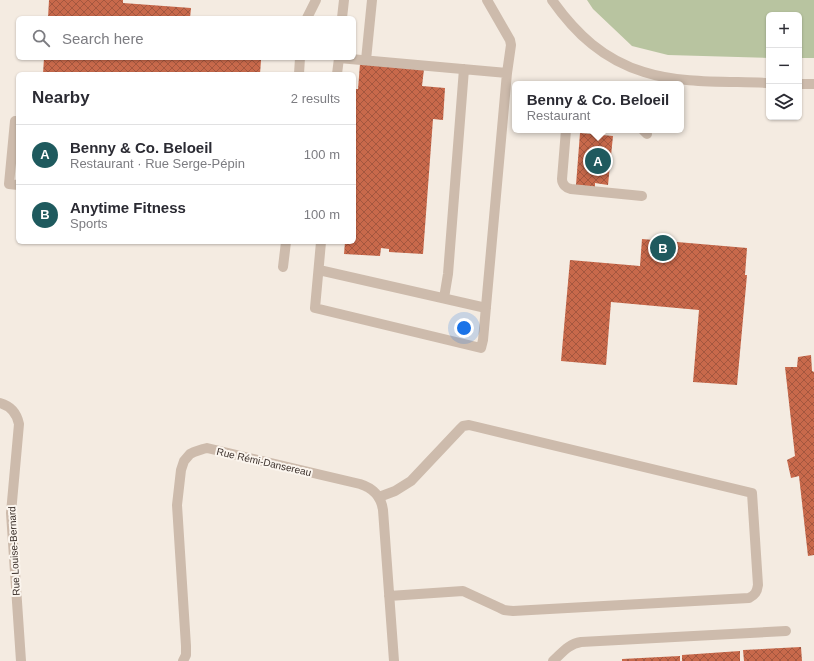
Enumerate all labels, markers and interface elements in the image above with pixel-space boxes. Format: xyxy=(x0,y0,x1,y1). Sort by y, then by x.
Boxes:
map controls xyxy=(766,12,802,120)
button: + xyxy=(766,12,802,48)
search box xyxy=(16,16,356,60)
icon: search xyxy=(30,27,52,49)
text: Search here xyxy=(62,30,144,47)
button: − xyxy=(766,48,802,84)
popup xyxy=(512,81,684,133)
button: layers xyxy=(766,84,802,120)
text: Nearby xyxy=(32,88,90,107)
text: 2 results xyxy=(291,91,340,106)
text: Benny & Co. Beloeil xyxy=(527,91,669,108)
text: Restaurant xyxy=(527,108,590,123)
text: Benny & Co. Beloeil xyxy=(70,139,213,156)
pin: A xyxy=(585,146,611,176)
text: A xyxy=(40,147,50,162)
text: 100 m xyxy=(304,147,340,162)
text: Restaurant · Rue Serge-Pépin xyxy=(70,156,245,171)
text: Anytime Fitness xyxy=(70,199,186,216)
text: B xyxy=(40,207,50,222)
text: 100 m xyxy=(304,207,340,222)
text: Sports xyxy=(70,216,108,231)
pin: B xyxy=(650,233,676,263)
your location xyxy=(454,318,474,338)
street label: Rue Rémi-Dansereau xyxy=(216,446,312,478)
street label: Rue Louise-Bernard xyxy=(6,506,22,596)

